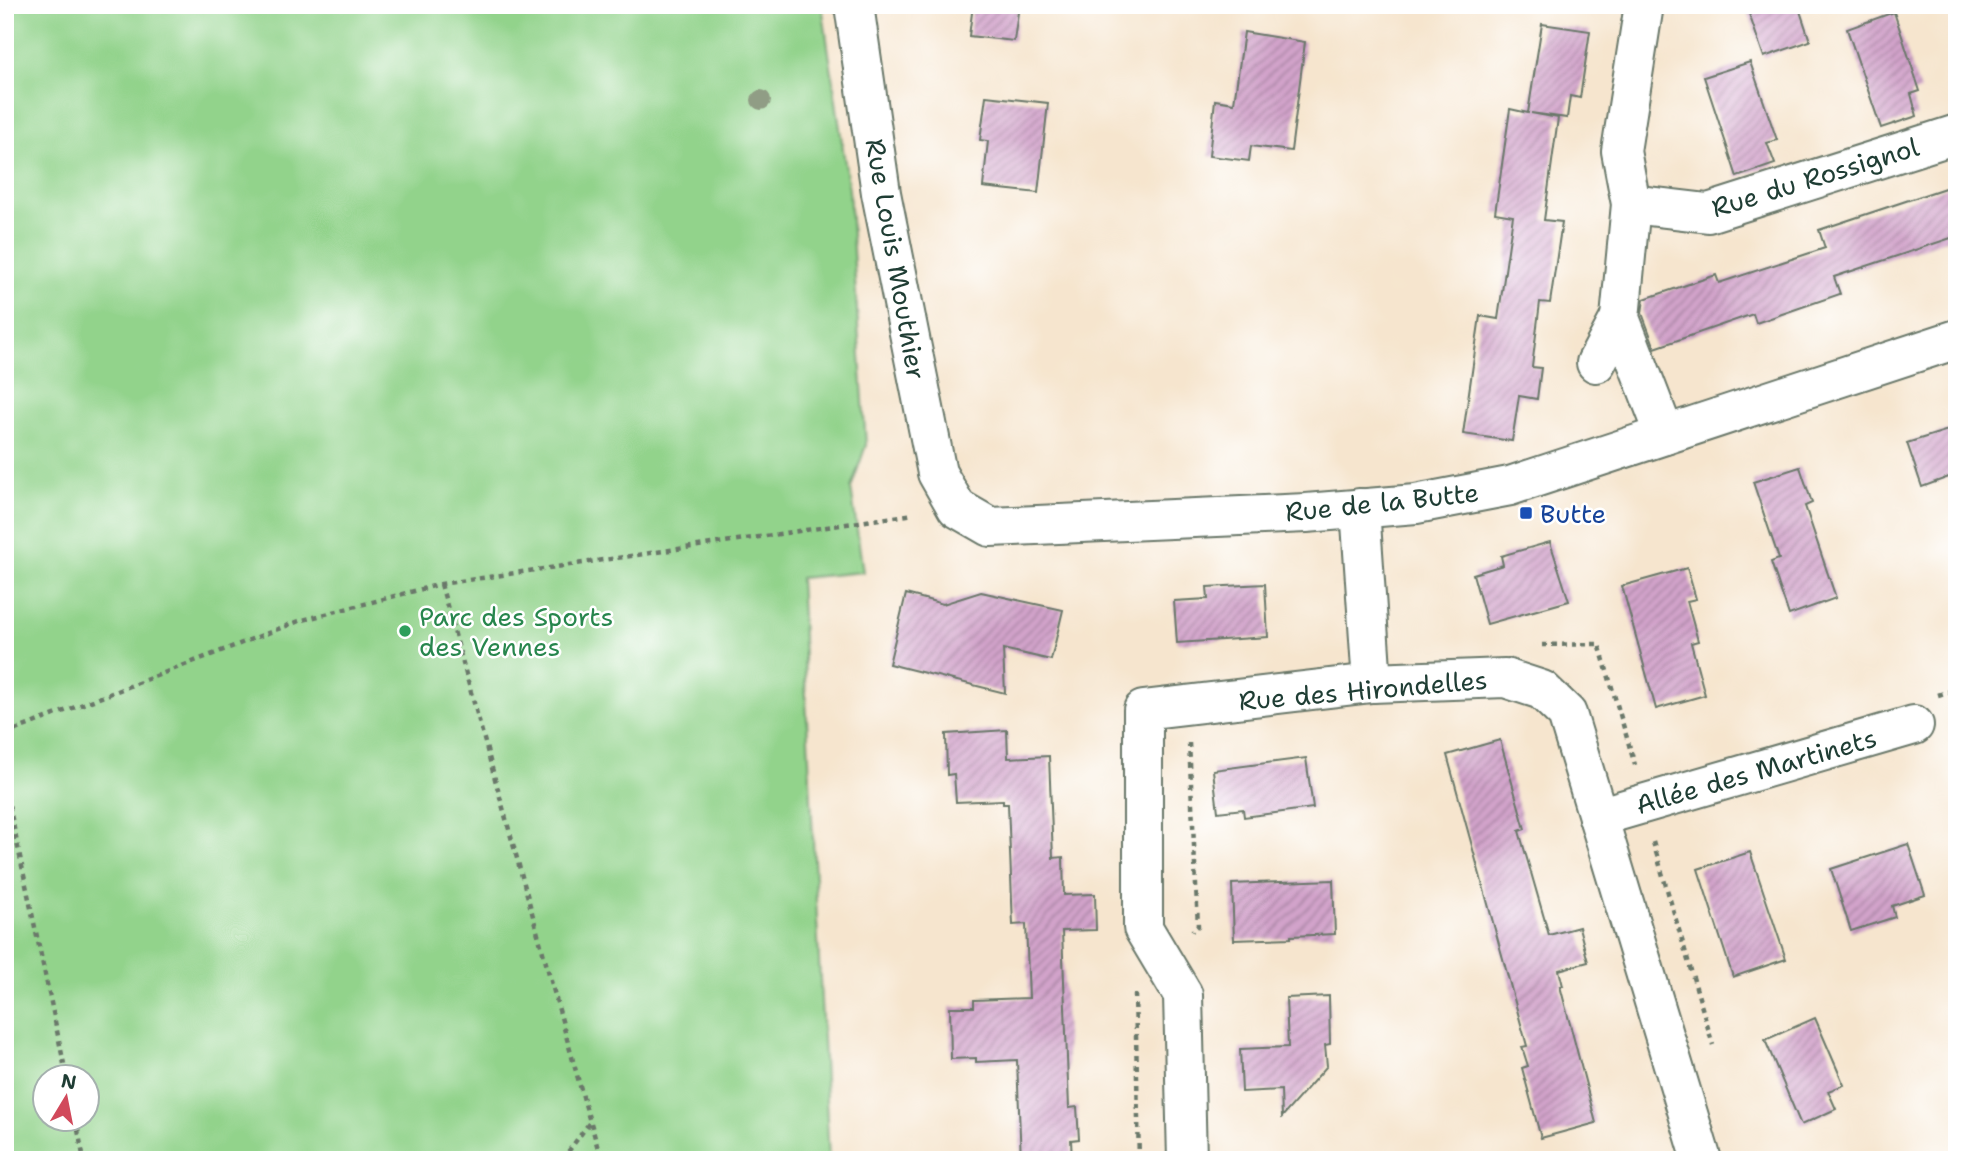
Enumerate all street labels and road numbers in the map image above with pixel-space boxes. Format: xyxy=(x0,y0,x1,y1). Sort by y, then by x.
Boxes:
street label: Rue du Rossignol xyxy=(1707,129,1923,225)
street label: Rue Louis Mouthier xyxy=(858,136,934,382)
street label: Rue de la Butte xyxy=(1283,474,1481,530)
street label: Rue des Hirondelles xyxy=(1237,662,1489,718)
street label: Allée des Martinets xyxy=(1631,720,1881,822)

